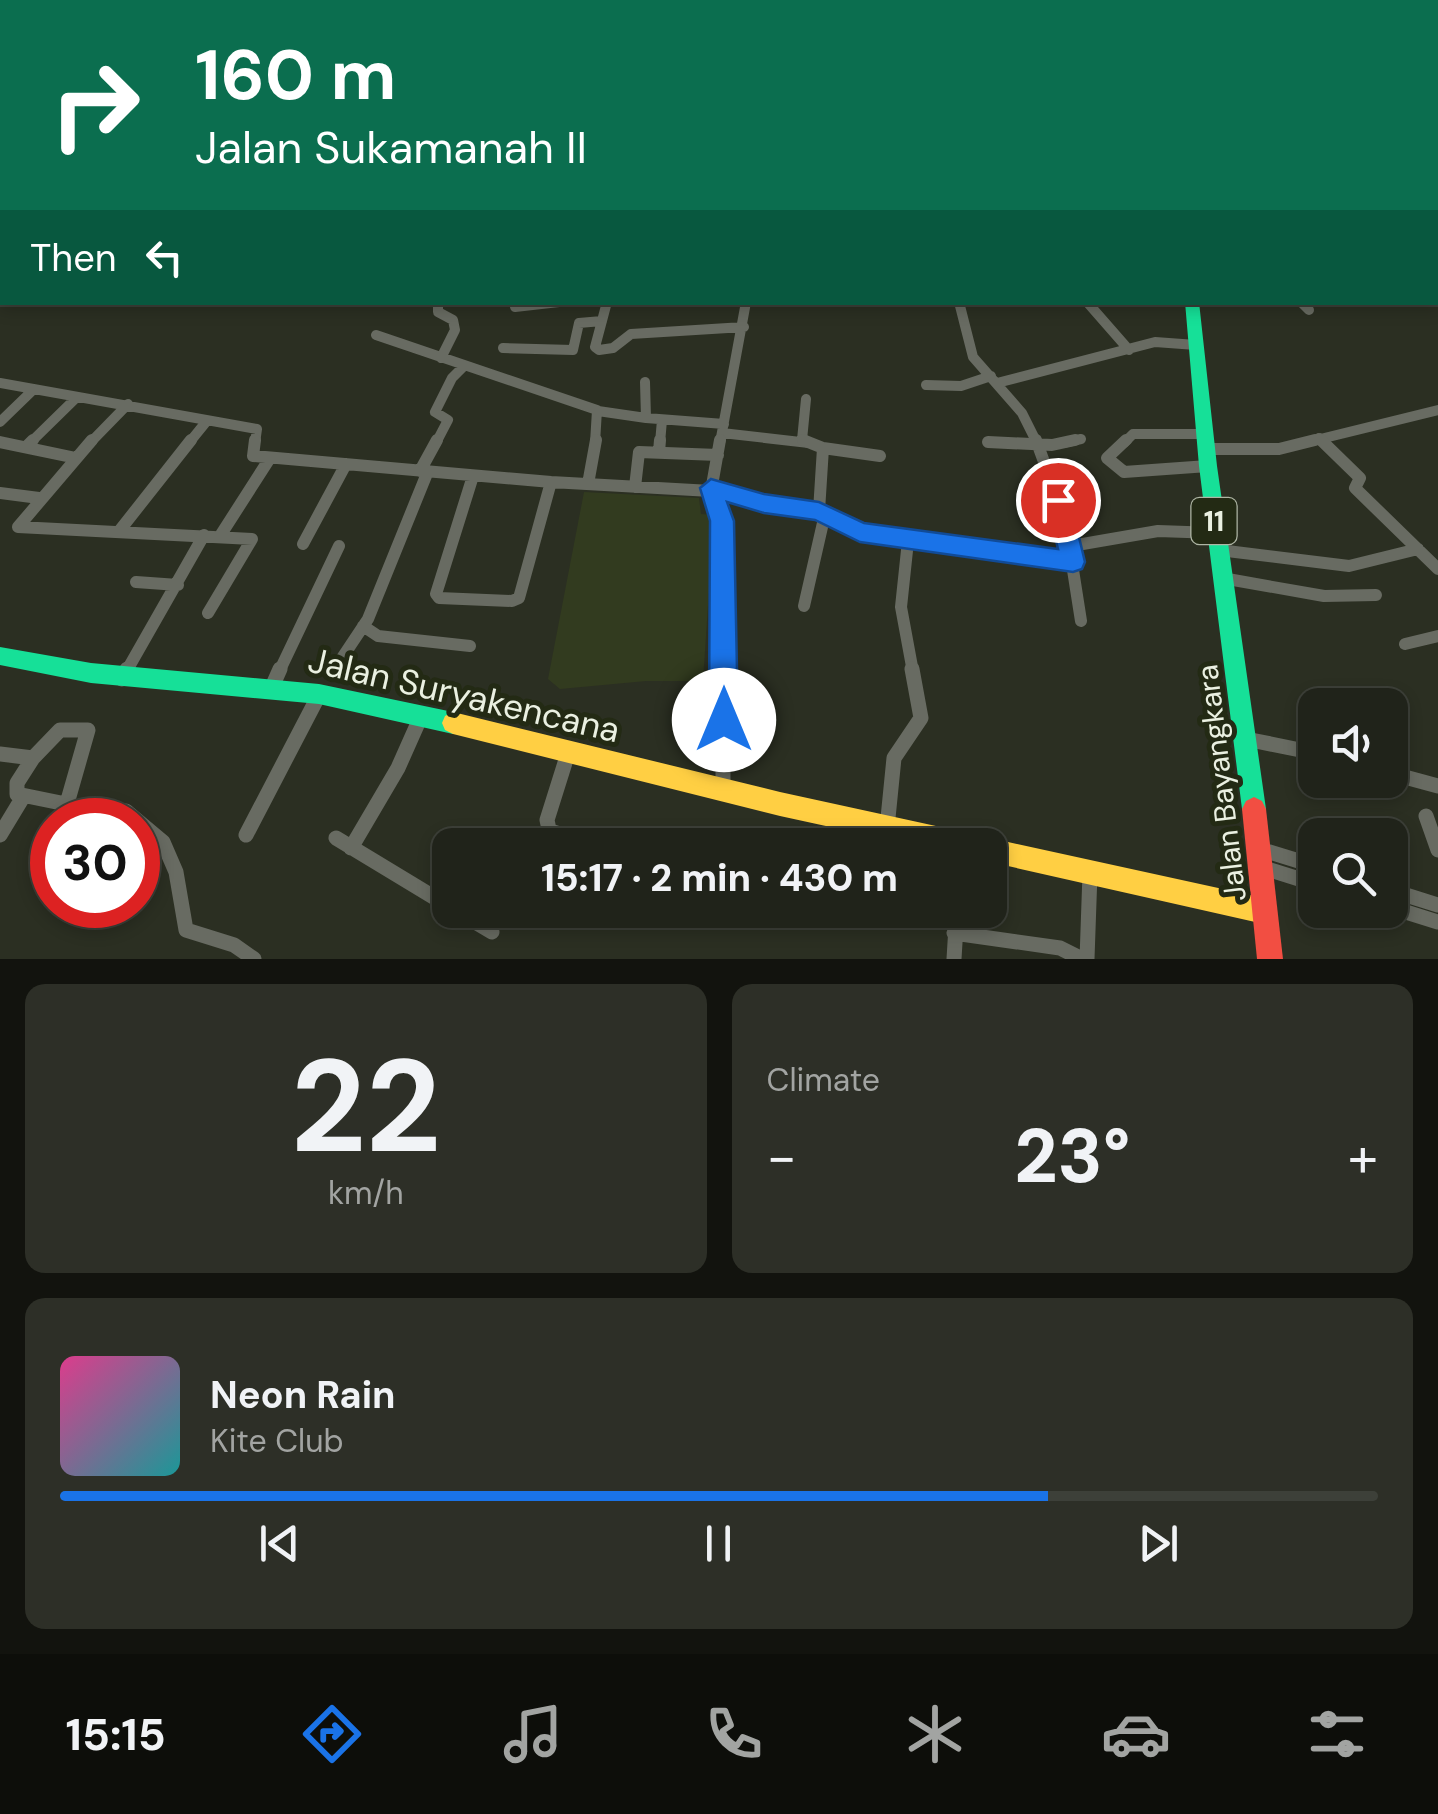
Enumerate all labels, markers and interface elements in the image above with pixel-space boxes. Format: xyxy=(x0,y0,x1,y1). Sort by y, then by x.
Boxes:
text: 160 m xyxy=(195,30,396,121)
icon: right xyxy=(30,40,160,170)
text: Jalan Sukamanah II xyxy=(195,118,587,177)
icon: left xyxy=(137,230,192,285)
text: Then xyxy=(30,233,117,283)
pin xyxy=(1016,458,1101,543)
icon: arrive xyxy=(1031,473,1086,528)
road number: 11 xyxy=(1192,498,1236,544)
street label: Jalan Suryakencana xyxy=(304,637,624,753)
street label: Jalan Bayangkara xyxy=(1187,662,1255,904)
position arrow xyxy=(672,668,776,772)
map controls xyxy=(1298,688,1408,928)
button: sound xyxy=(1298,688,1408,798)
speed limit sign: 30 xyxy=(30,798,160,928)
button: search xyxy=(1298,818,1408,928)
text: 15:17 · 2 min · 430 m xyxy=(541,853,898,903)
text: 22 xyxy=(291,1022,441,1191)
text: Climate xyxy=(767,1059,880,1101)
text: 23° xyxy=(1014,1108,1130,1205)
text: − xyxy=(767,1121,797,1193)
text: + xyxy=(1348,1121,1378,1193)
text: km/h xyxy=(328,1172,404,1214)
text: Neon Rain xyxy=(210,1370,395,1420)
text: Kite Club xyxy=(210,1420,344,1462)
icon: previous xyxy=(252,1516,307,1571)
icon: pause xyxy=(691,1516,746,1571)
icon: next xyxy=(1131,1516,1186,1571)
icon: directions xyxy=(297,1699,367,1769)
icon: music xyxy=(498,1699,568,1769)
icon: phone xyxy=(699,1699,769,1769)
icon: climate xyxy=(900,1699,970,1769)
icon: car xyxy=(1101,1699,1171,1769)
icon: filters xyxy=(1302,1699,1372,1769)
text: 15:15 xyxy=(66,1705,166,1764)

